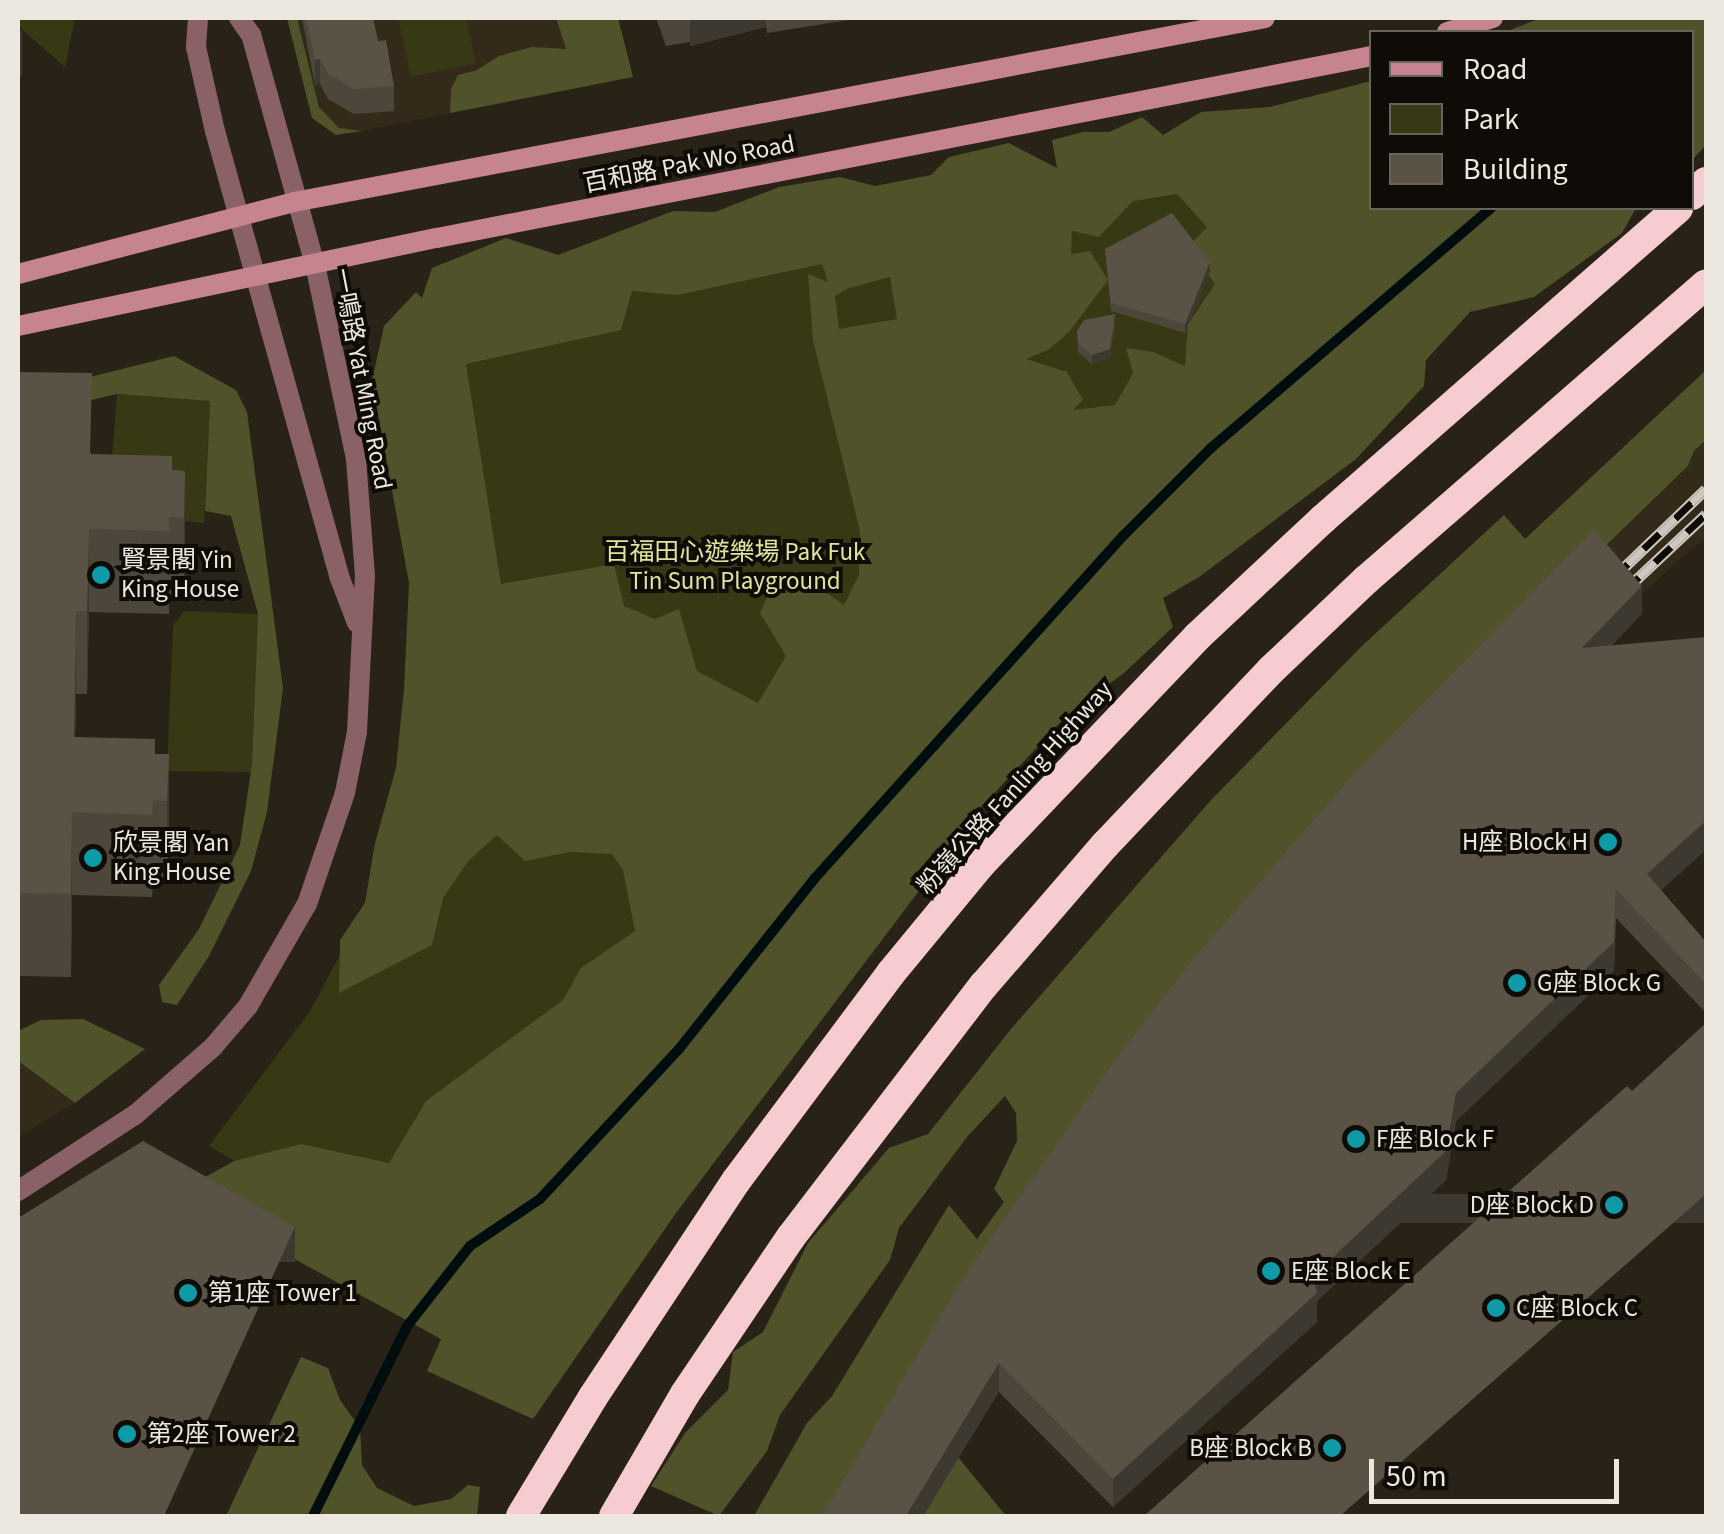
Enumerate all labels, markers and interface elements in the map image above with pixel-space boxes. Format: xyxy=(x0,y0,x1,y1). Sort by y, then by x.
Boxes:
legend xyxy=(1369,30,1694,210)
text: Road xyxy=(1463,48,1527,91)
text: Park xyxy=(1463,98,1519,141)
street label: 百和路 Pak Wo Road xyxy=(581,129,797,199)
text: Building xyxy=(1463,148,1568,191)
street label: 一鳴路 Yat Ming Road xyxy=(326,266,398,492)
park label: 百福田心遊樂場 Pak Fuk Tin Sum Playground xyxy=(605,538,865,597)
place label: 賢景閣 Yin King House xyxy=(121,546,239,605)
marker: 賢景閣 Yin King House xyxy=(90,564,112,586)
street label: 粉嶺公路 Fanling Highway xyxy=(911,675,1119,901)
place label: H座 Block H xyxy=(1462,827,1588,857)
place label: 欣景閣 Yan King House xyxy=(113,829,231,888)
marker: H座 Block H xyxy=(1597,831,1619,853)
marker: 欣景閣 Yan King House xyxy=(82,847,104,869)
place label: G座 Block G xyxy=(1537,968,1661,998)
marker: G座 Block G xyxy=(1506,972,1528,994)
place label: F座 Block F xyxy=(1376,1124,1494,1154)
marker: F座 Block F xyxy=(1345,1128,1367,1150)
place label: D座 Block D xyxy=(1470,1190,1594,1220)
marker: D座 Block D xyxy=(1603,1194,1625,1216)
place label: E座 Block E xyxy=(1291,1256,1411,1286)
marker: E座 Block E xyxy=(1260,1260,1282,1282)
place label: 第1座 Tower 1 xyxy=(208,1278,357,1308)
marker: 第1座 Tower 1 xyxy=(177,1282,199,1304)
place label: C座 Block C xyxy=(1516,1293,1638,1323)
marker: C座 Block C xyxy=(1485,1297,1507,1319)
place label: 第2座 Tower 2 xyxy=(147,1419,296,1449)
marker: 第2座 Tower 2 xyxy=(116,1423,138,1445)
place label: B座 Block B xyxy=(1189,1433,1312,1463)
marker: B座 Block B xyxy=(1321,1437,1343,1459)
scale bar xyxy=(1374,1439,1624,1501)
text: 50 m xyxy=(1386,1455,1447,1498)

